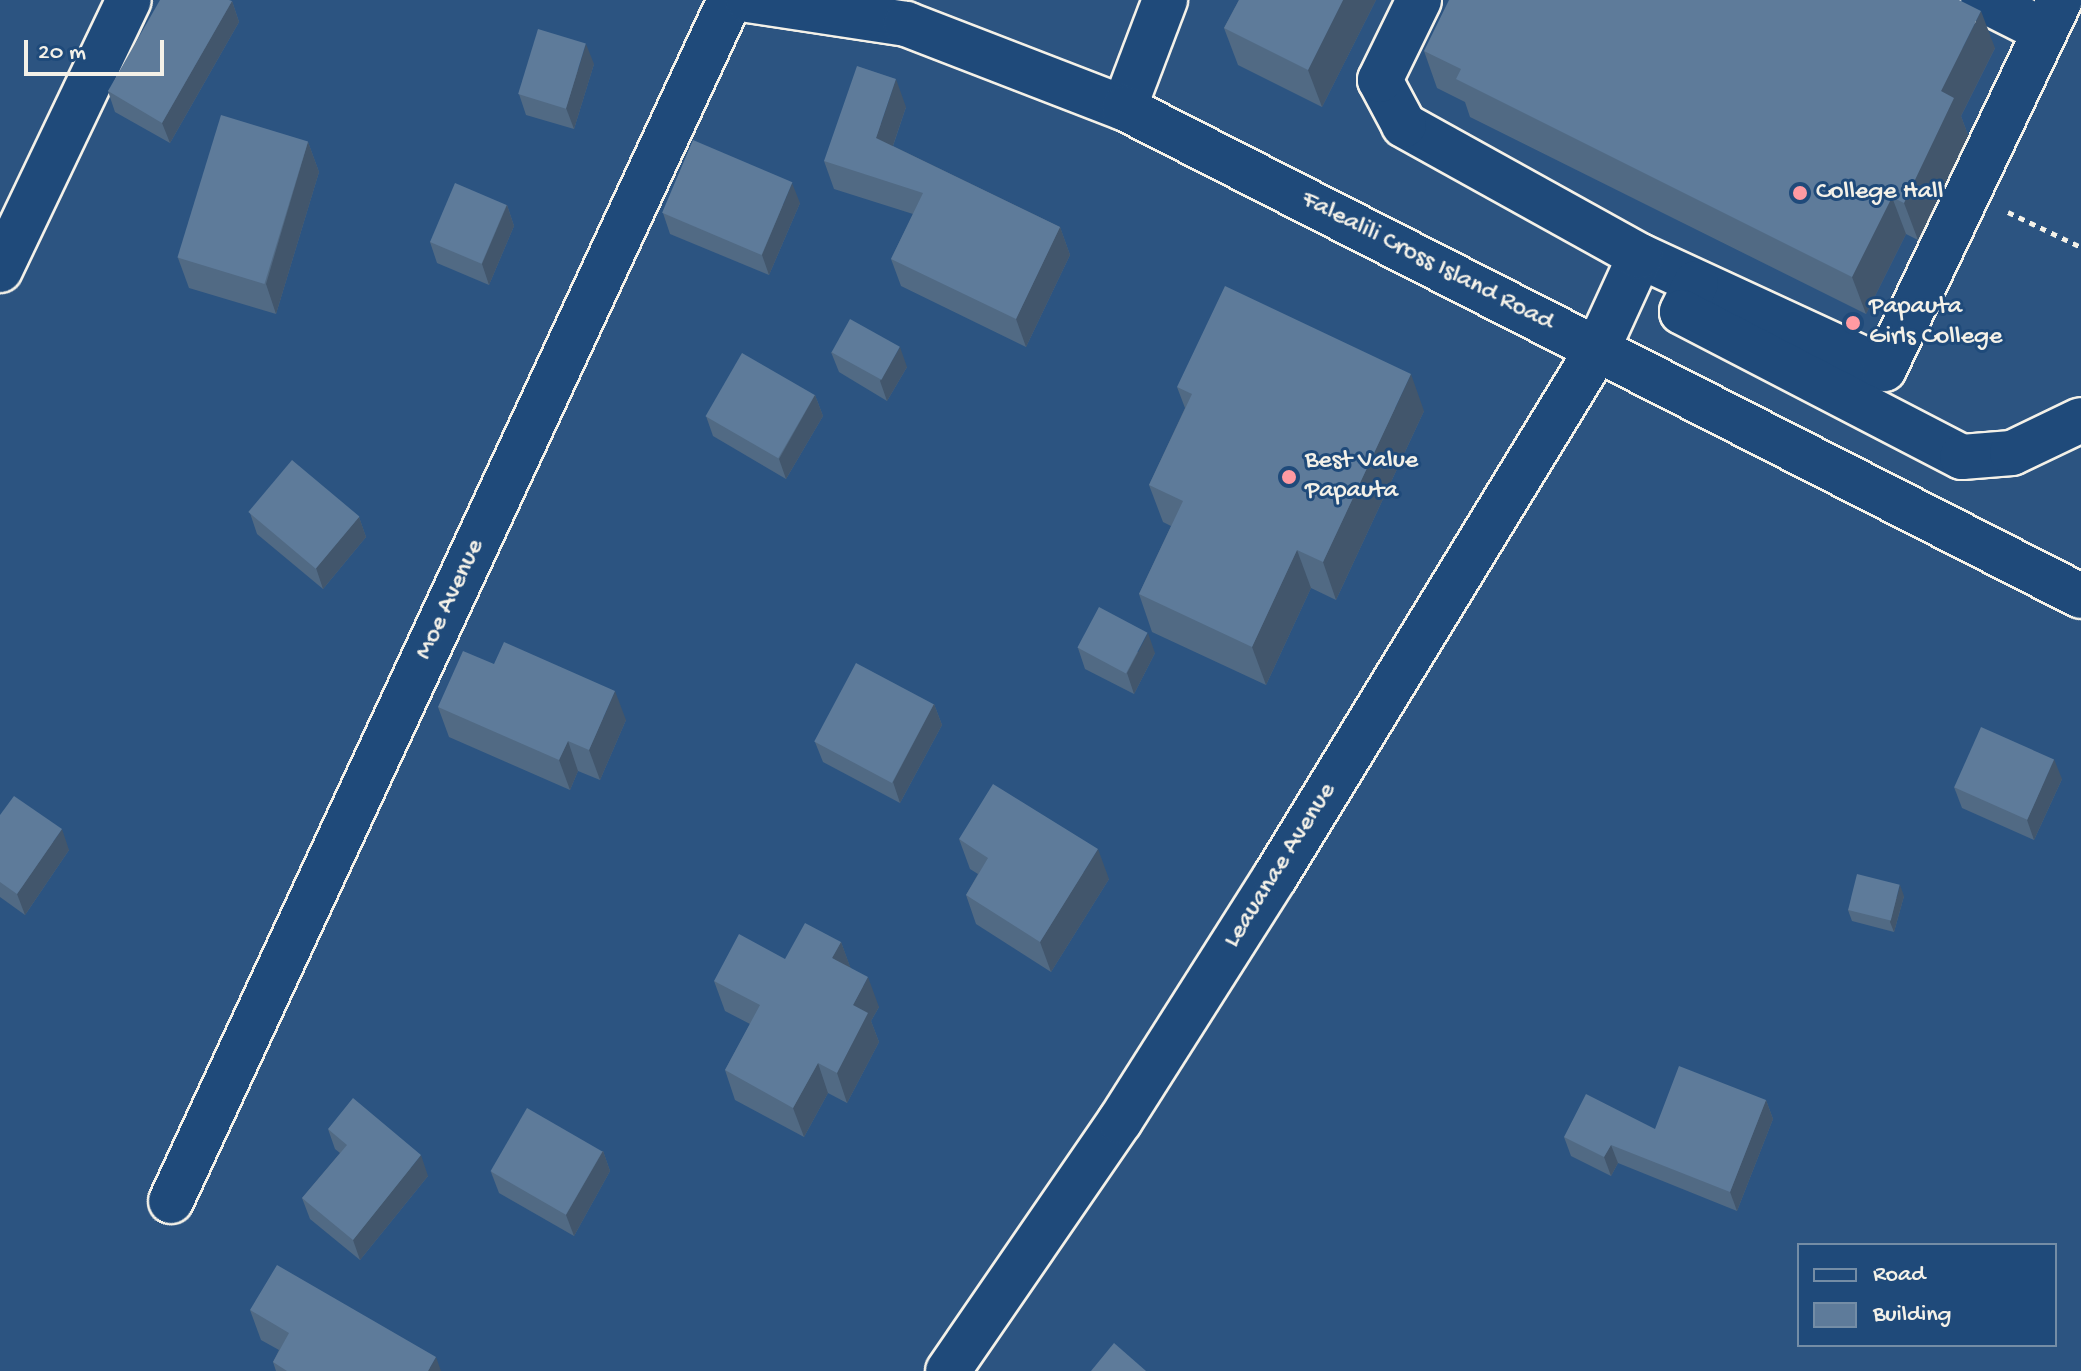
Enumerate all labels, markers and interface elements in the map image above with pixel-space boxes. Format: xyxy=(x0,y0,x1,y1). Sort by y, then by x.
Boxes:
scale bar xyxy=(28,24,168,74)
text: 20 m xyxy=(38,39,86,68)
place label: College Hall xyxy=(1816,177,1944,209)
marker: College Hall xyxy=(1791,184,1809,202)
street label: Falealili Cross Island Road xyxy=(1296,185,1558,339)
place label: Papauta Girls College xyxy=(1869,292,2002,354)
marker: Papauta Girls College xyxy=(1844,314,1862,332)
place label: Best Value Papauta xyxy=(1305,446,1418,508)
marker: Best Value Papauta xyxy=(1280,468,1298,486)
street label: Moe Avenue xyxy=(410,535,492,665)
street label: Leauanae Avenue xyxy=(1218,778,1344,954)
legend xyxy=(1797,1243,2057,1347)
text: Road xyxy=(1873,1261,1925,1290)
text: Building xyxy=(1873,1301,1951,1330)

